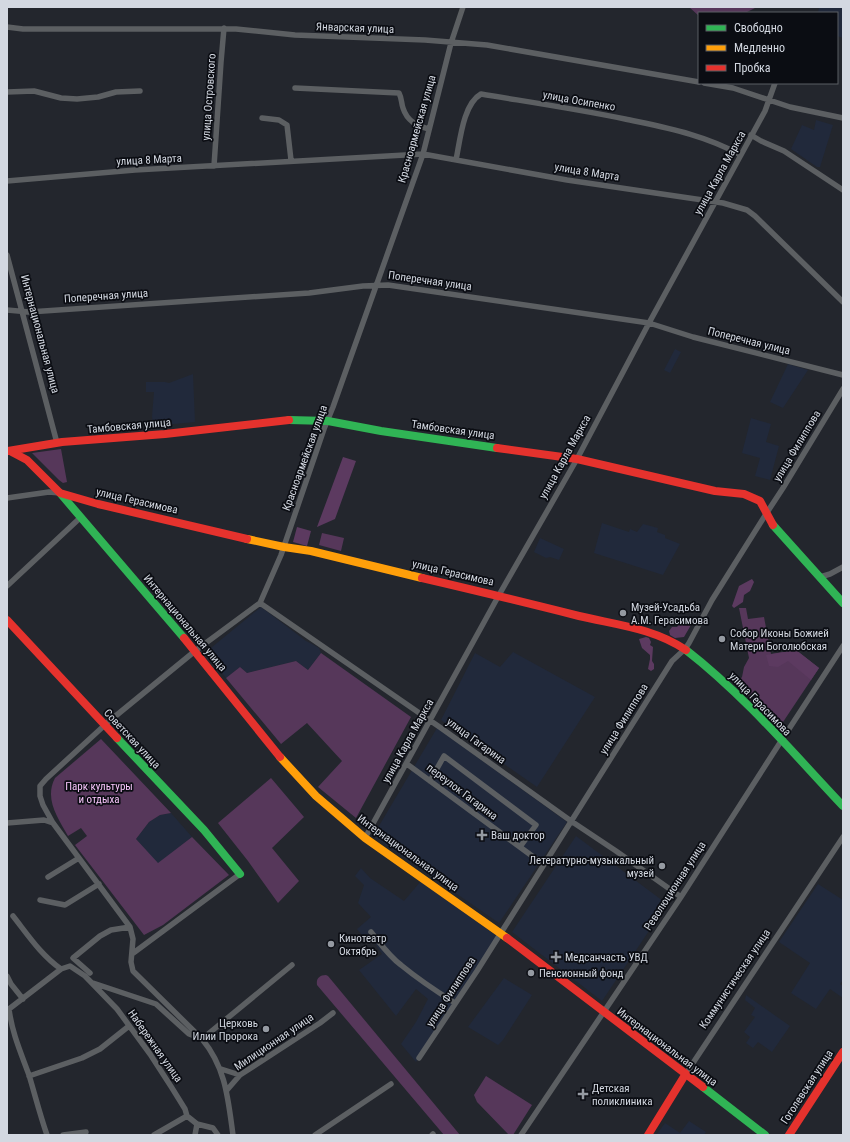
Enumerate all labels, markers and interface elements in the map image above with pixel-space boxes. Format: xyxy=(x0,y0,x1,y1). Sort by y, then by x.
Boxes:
legend xyxy=(698,12,838,84)
street label: Январская улица xyxy=(316,20,394,36)
text: Свободно xyxy=(734,21,783,35)
text: Медленно xyxy=(734,41,785,55)
street label: улица Островского xyxy=(199,53,219,141)
text: Пробка xyxy=(734,61,771,75)
street label: Красноармейская улица xyxy=(395,74,439,184)
street label: улица Осипенко xyxy=(542,88,617,114)
street label: улица Карла Маркса xyxy=(692,129,748,217)
street label: улица 8 Марта xyxy=(116,152,182,168)
street label: улица 8 Марта xyxy=(554,160,620,184)
street label: Поперечная улица xyxy=(387,269,473,293)
street label: Интернациональная улица xyxy=(18,273,62,395)
street label: Поперечная улица xyxy=(64,287,148,305)
street label: Поперечная улица xyxy=(707,324,791,358)
street label: Красноармейская улица xyxy=(280,403,330,513)
street label: улица Филиппова xyxy=(771,408,823,484)
street label: улица Карла Маркса xyxy=(537,413,593,501)
street label: Тамбовская улица xyxy=(87,416,171,436)
street label: Тамбовская улица xyxy=(411,418,495,442)
street label: улица Герасимова xyxy=(95,485,179,517)
street label: улица Герасимова xyxy=(411,557,495,589)
street label: Интернациональная улица xyxy=(141,572,229,674)
place label: Музей-Усадьба А.М. Герасимова xyxy=(631,601,708,627)
marker: Музей-Усадьба А.М. Герасимова xyxy=(618,608,628,618)
place label: Собор Иконы Божией Матери Боголюбская xyxy=(730,627,829,653)
marker: Собор Иконы Божией Матери Боголюбская xyxy=(717,634,727,644)
street label: улица Герасимова xyxy=(726,669,794,739)
street label: улица Филиппова xyxy=(597,681,651,757)
street label: улица Карла Маркса xyxy=(380,697,436,785)
street label: Советская улица xyxy=(101,707,163,771)
street label: улица Гагарина xyxy=(444,715,508,767)
street label: переулок Гагарина xyxy=(424,761,500,823)
park label: Парк культуры и отдыха xyxy=(65,780,133,806)
street label: Интернациональная улица xyxy=(355,812,461,894)
marker: Ваш доктор xyxy=(476,829,488,841)
place label: Ваш доктор xyxy=(491,829,545,842)
street label: Революционная улица xyxy=(641,839,709,933)
place label: Летературно-музыкальный музей xyxy=(529,854,654,880)
marker: Летературно-музыкальный музей xyxy=(657,861,667,871)
street label: Коммунистическая улица xyxy=(697,927,773,1031)
place label: Кинотеатр Октябрь xyxy=(339,932,386,958)
marker: Кинотеатр Октябрь xyxy=(326,939,336,949)
marker: Медсанчасть УВД xyxy=(550,951,562,963)
place label: Медсанчасть УВД xyxy=(565,951,648,964)
street label: улица Филиппова xyxy=(424,955,478,1029)
place label: Пенсионный фонд xyxy=(539,967,624,980)
marker: Пенсионный фонд xyxy=(526,968,536,978)
street label: Интернациональная улица xyxy=(614,1005,720,1089)
street label: Набережная улица xyxy=(125,1007,185,1085)
street label: Милиционная улица xyxy=(232,1011,316,1073)
place label: Церковь Илии Пророка xyxy=(192,1017,258,1043)
marker: Церковь Илии Пророка xyxy=(261,1024,271,1034)
street label: Гоголевская улица xyxy=(778,1048,836,1126)
place label: Детская поликлиника xyxy=(592,1082,653,1108)
marker: Детская поликлиника xyxy=(577,1088,589,1100)

